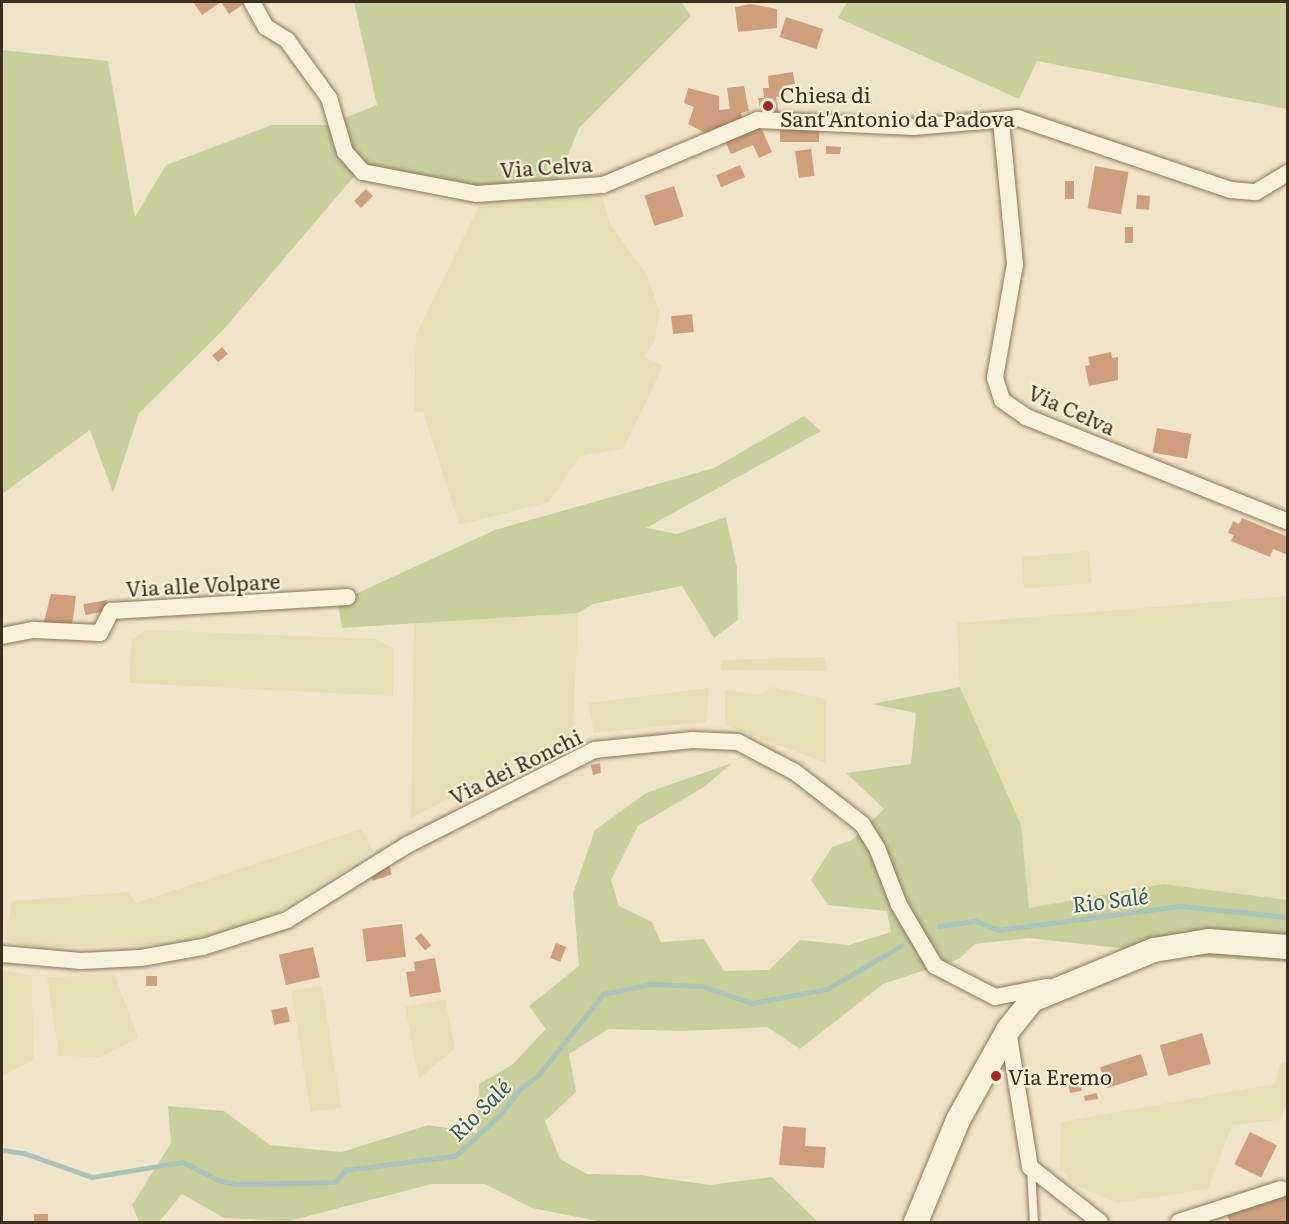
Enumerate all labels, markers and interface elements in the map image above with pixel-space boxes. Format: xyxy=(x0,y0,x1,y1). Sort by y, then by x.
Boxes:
place label: Chiesa di Sant'Antonio da Padova xyxy=(780,81,1015,131)
marker: Chiesa di Sant'Antonio da Padova xyxy=(761,99,775,113)
street label: Via Celva xyxy=(499,150,593,182)
street label: Via Celva xyxy=(1025,379,1119,439)
street label: Via alle Volpare xyxy=(125,567,281,601)
street label: Via dei Ronchi xyxy=(445,723,585,809)
water label: Rio Salé xyxy=(1070,881,1150,917)
place label: Via Eremo xyxy=(1008,1063,1112,1089)
marker: Via Eremo xyxy=(989,1069,1003,1083)
water label: Rio Salé xyxy=(442,1072,516,1146)

